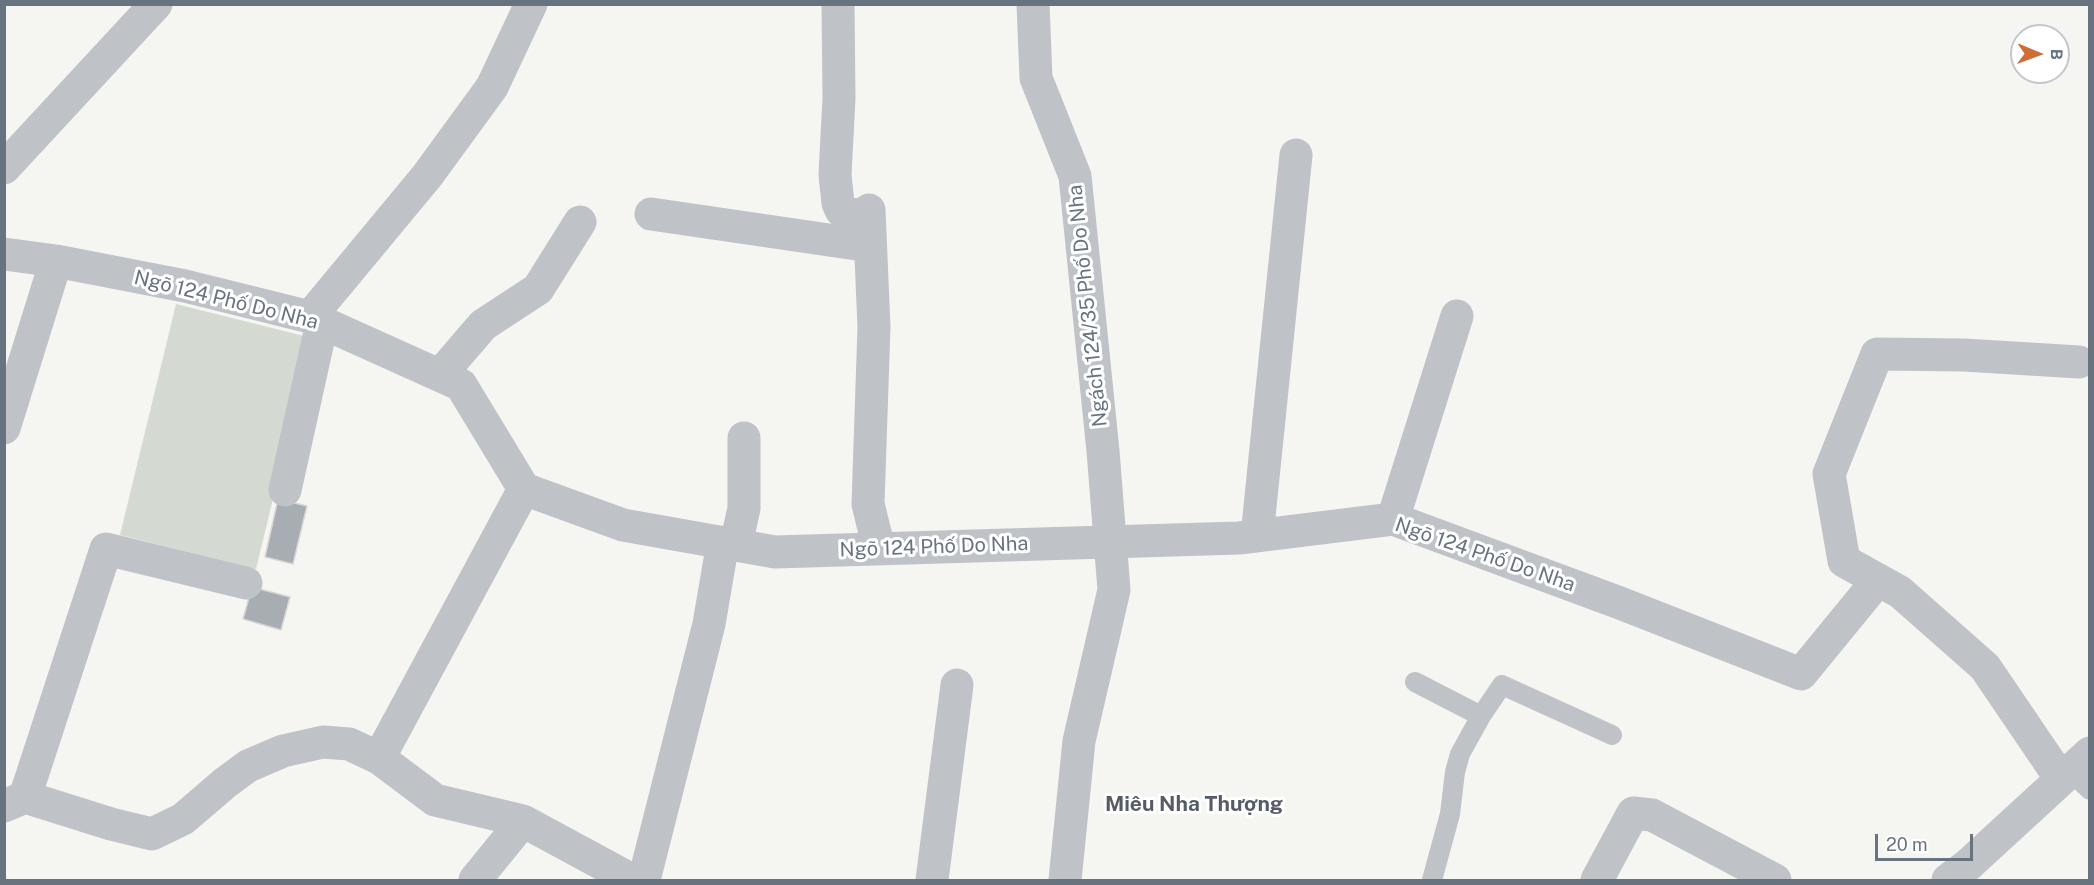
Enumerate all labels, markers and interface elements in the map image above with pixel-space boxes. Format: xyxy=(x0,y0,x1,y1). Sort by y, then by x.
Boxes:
north arrow xyxy=(2010,24,2070,84)
text: B xyxy=(2047,49,2066,60)
street label: Ngách 124/35 Phố Do Nha xyxy=(1063,184,1113,428)
street label: Ngõ 124 Phố Do Nha xyxy=(131,266,321,334)
street label: Ngõ 124 Phố Do Nha xyxy=(1392,513,1578,597)
street label: Ngõ 124 Phố Do Nha xyxy=(839,532,1029,562)
district label: Miêu Nha Thượng xyxy=(1105,792,1283,818)
scale bar xyxy=(1878,822,1976,860)
text: 20 m xyxy=(1886,834,1928,855)

